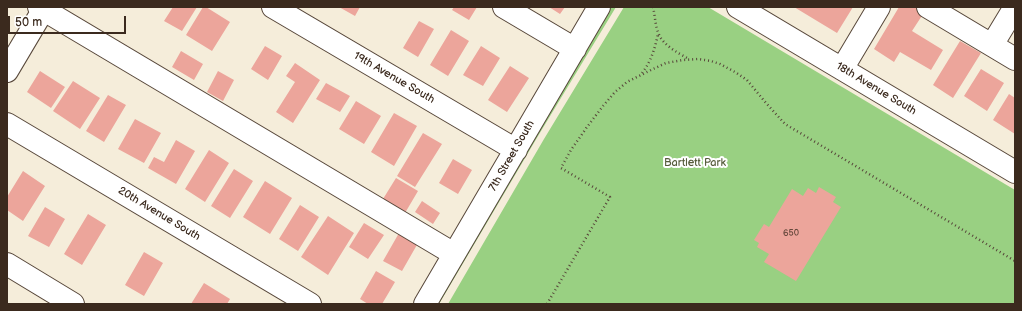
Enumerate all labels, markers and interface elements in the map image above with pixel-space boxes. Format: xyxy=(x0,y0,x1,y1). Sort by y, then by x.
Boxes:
scale bar xyxy=(10,8,128,34)
text: 50 m xyxy=(15,15,42,30)
street label: 19th Avenue South xyxy=(351,49,437,107)
street label: 18th Avenue South xyxy=(833,60,919,118)
street label: 7th Street South xyxy=(486,118,538,194)
park label: Bartlett Park xyxy=(664,156,726,170)
street label: 20th Avenue South xyxy=(115,184,203,244)
house number: 650 xyxy=(783,229,799,239)

